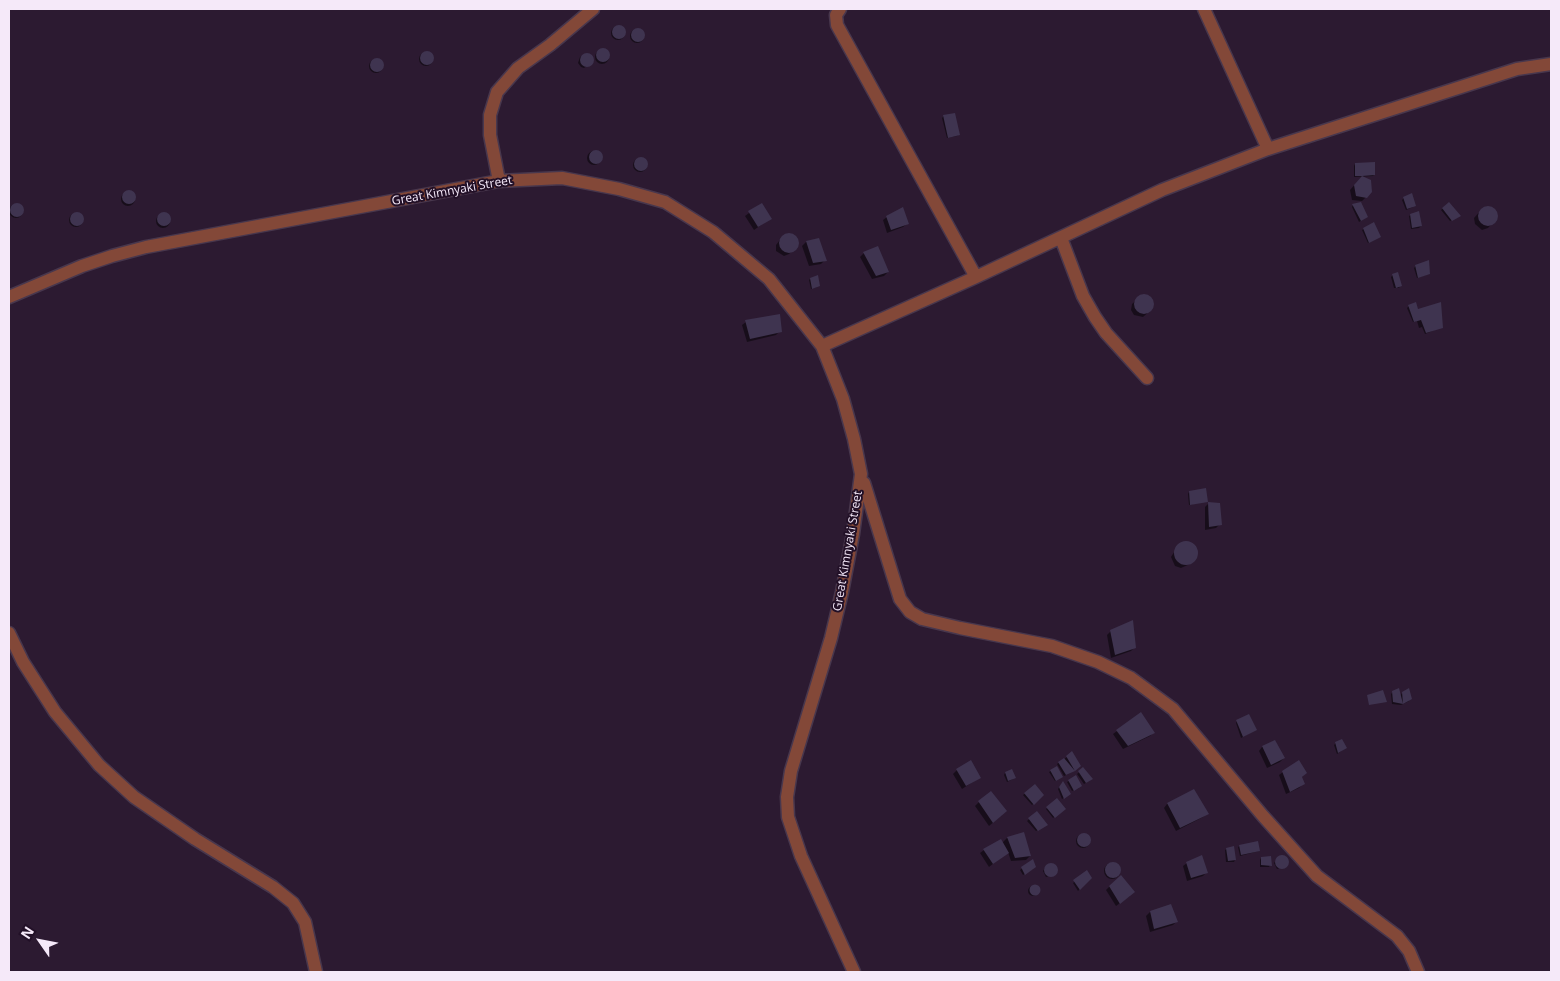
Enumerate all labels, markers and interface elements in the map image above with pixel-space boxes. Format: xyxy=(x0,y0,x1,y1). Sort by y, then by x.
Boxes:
street label: Great Kimnyaki Street xyxy=(391,173,513,209)
street label: Great Kimnyaki Street xyxy=(830,490,866,612)
north arrow xyxy=(15,916,65,966)
text: N xyxy=(16,923,38,943)

